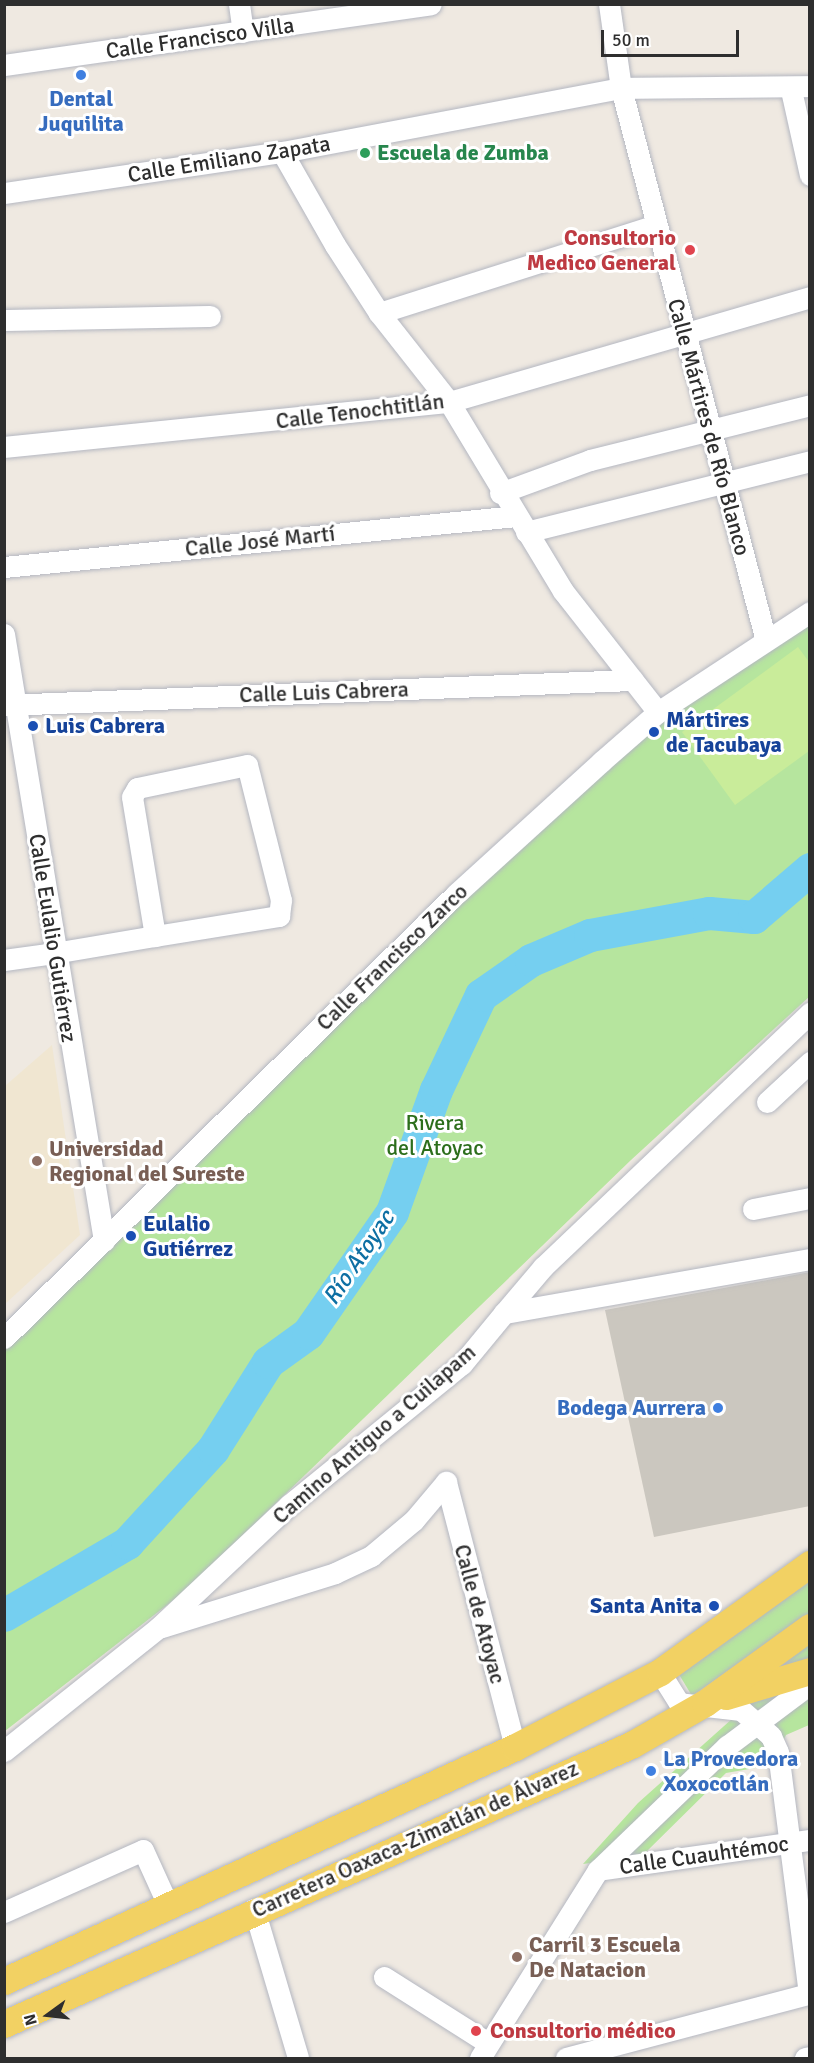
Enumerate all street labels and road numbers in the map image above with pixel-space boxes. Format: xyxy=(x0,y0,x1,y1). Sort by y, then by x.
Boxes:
street label: Calle Francisco Villa xyxy=(104,12,296,64)
street label: Calle Emiliano Zapata xyxy=(126,130,332,188)
street label: Calle Mártires de Río Blanco xyxy=(662,296,756,558)
street label: Calle Tenochtitlán xyxy=(274,388,446,434)
street label: Calle José Martí xyxy=(184,520,336,562)
street label: Calle Luis Cabrera xyxy=(239,676,409,708)
street label: Calle Eulalio Gutiérrez xyxy=(23,832,83,1044)
street label: Calle Francisco Zarco xyxy=(311,878,473,1036)
street label: Camino Antiguo a Cuilapam xyxy=(267,1339,481,1529)
street label: Calle de Atoyac xyxy=(449,1541,511,1687)
street label: Carretera Oaxaca-Zimatlán de Álvarez xyxy=(248,1755,582,1923)
street label: Calle Cuauhtémoc xyxy=(618,1830,790,1880)

